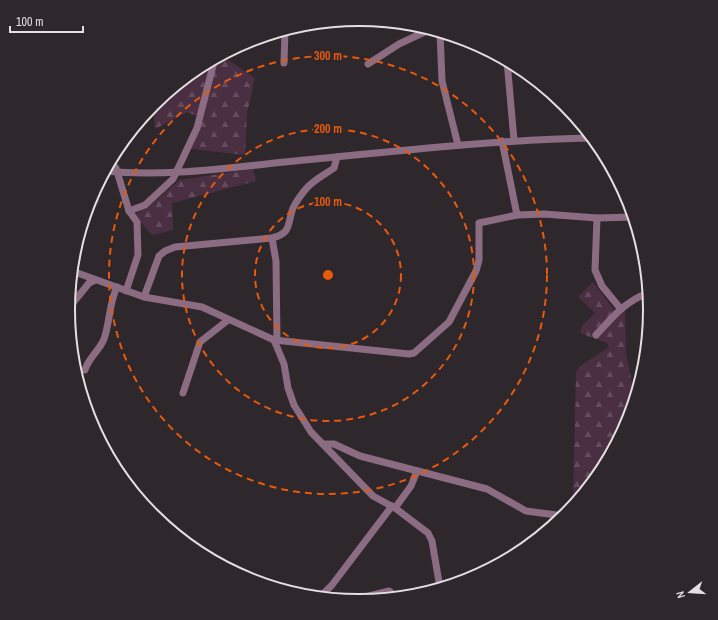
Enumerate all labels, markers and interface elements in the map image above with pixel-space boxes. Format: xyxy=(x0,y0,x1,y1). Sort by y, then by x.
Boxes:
scale bar xyxy=(10,8,83,34)
text: 100 m xyxy=(16,14,43,30)
text: 300 m xyxy=(314,48,342,64)
text: 200 m xyxy=(314,121,342,137)
text: 100 m xyxy=(314,194,342,210)
centre of rings xyxy=(321,268,335,282)
north arrow xyxy=(670,572,710,612)
text: N xyxy=(673,590,688,600)

